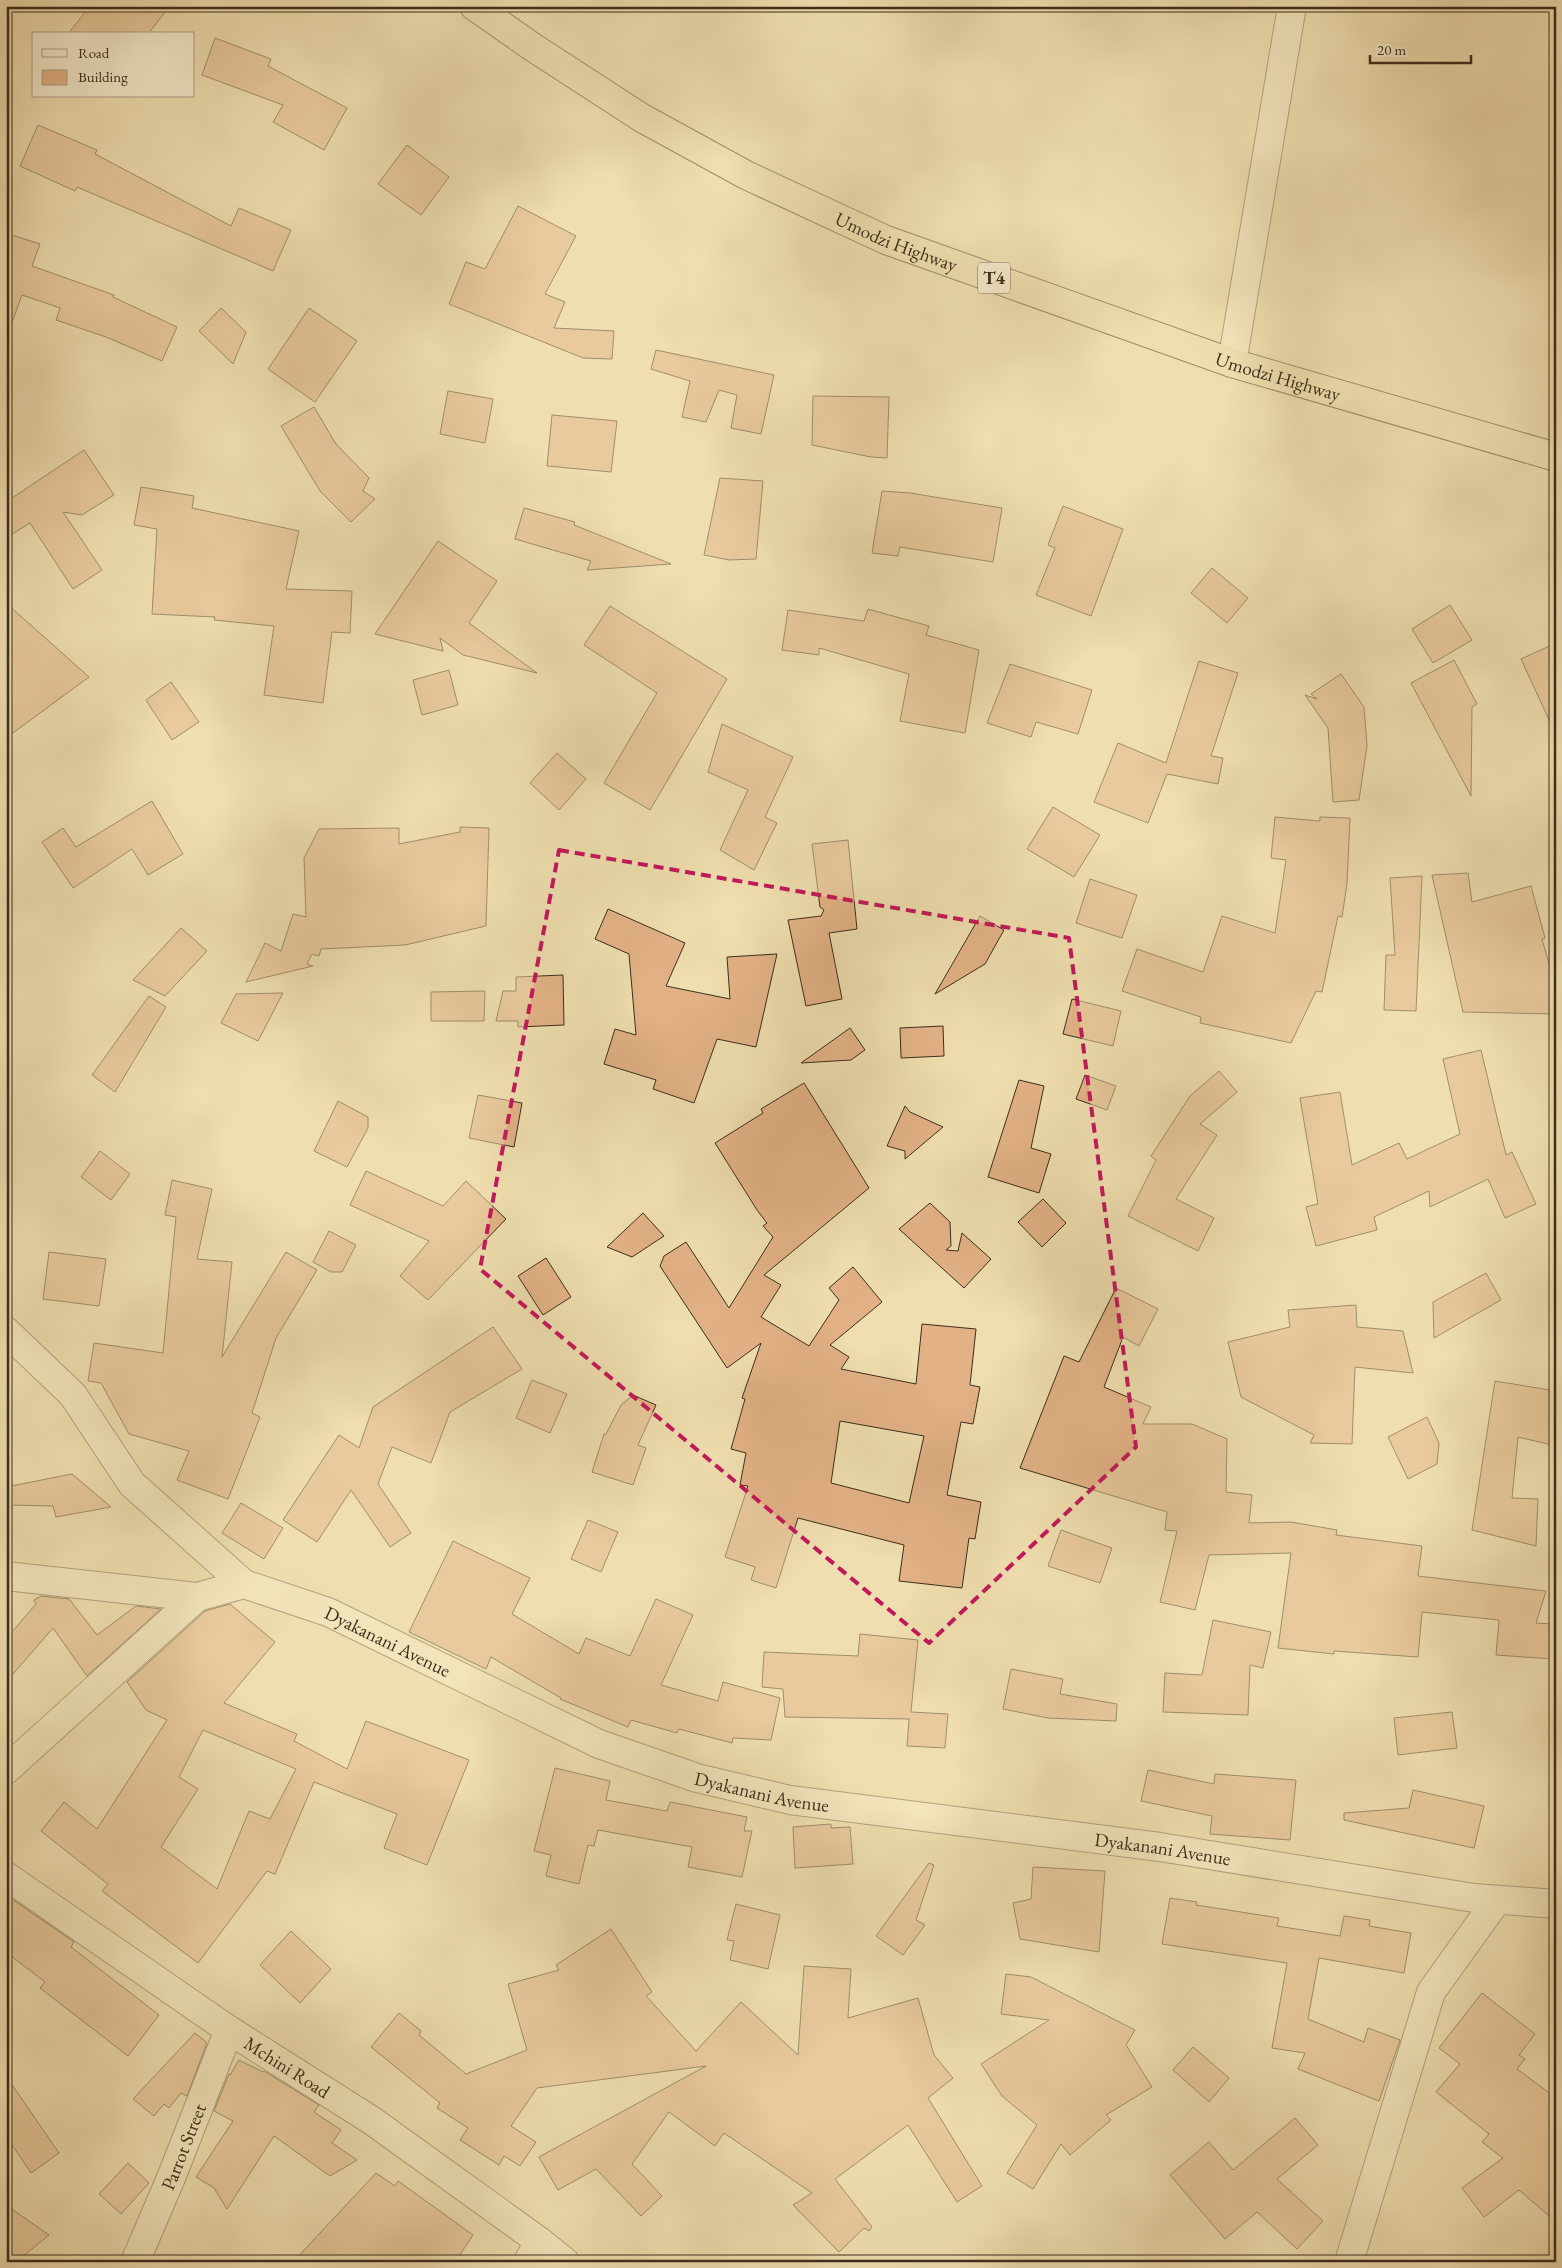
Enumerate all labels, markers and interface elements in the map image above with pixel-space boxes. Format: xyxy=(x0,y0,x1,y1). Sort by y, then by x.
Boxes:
legend xyxy=(32,32,195,98)
scale bar xyxy=(1370,32,1471,64)
text: 20 m xyxy=(1377,40,1406,59)
text: Road xyxy=(78,43,110,62)
text: Building xyxy=(78,67,128,86)
street label: Umodzi Highway xyxy=(831,206,961,278)
road number: T4 xyxy=(978,262,1010,294)
street label: Umodzi Highway xyxy=(1212,346,1344,407)
street label: Dyakanani Avenue xyxy=(320,1600,455,1683)
street label: Dyakanani Avenue xyxy=(692,1766,831,1818)
street label: Dyakanani Avenue xyxy=(1093,1827,1232,1871)
street label: Mchini Road xyxy=(239,2031,335,2104)
street label: Parrot Street xyxy=(155,2100,212,2194)

